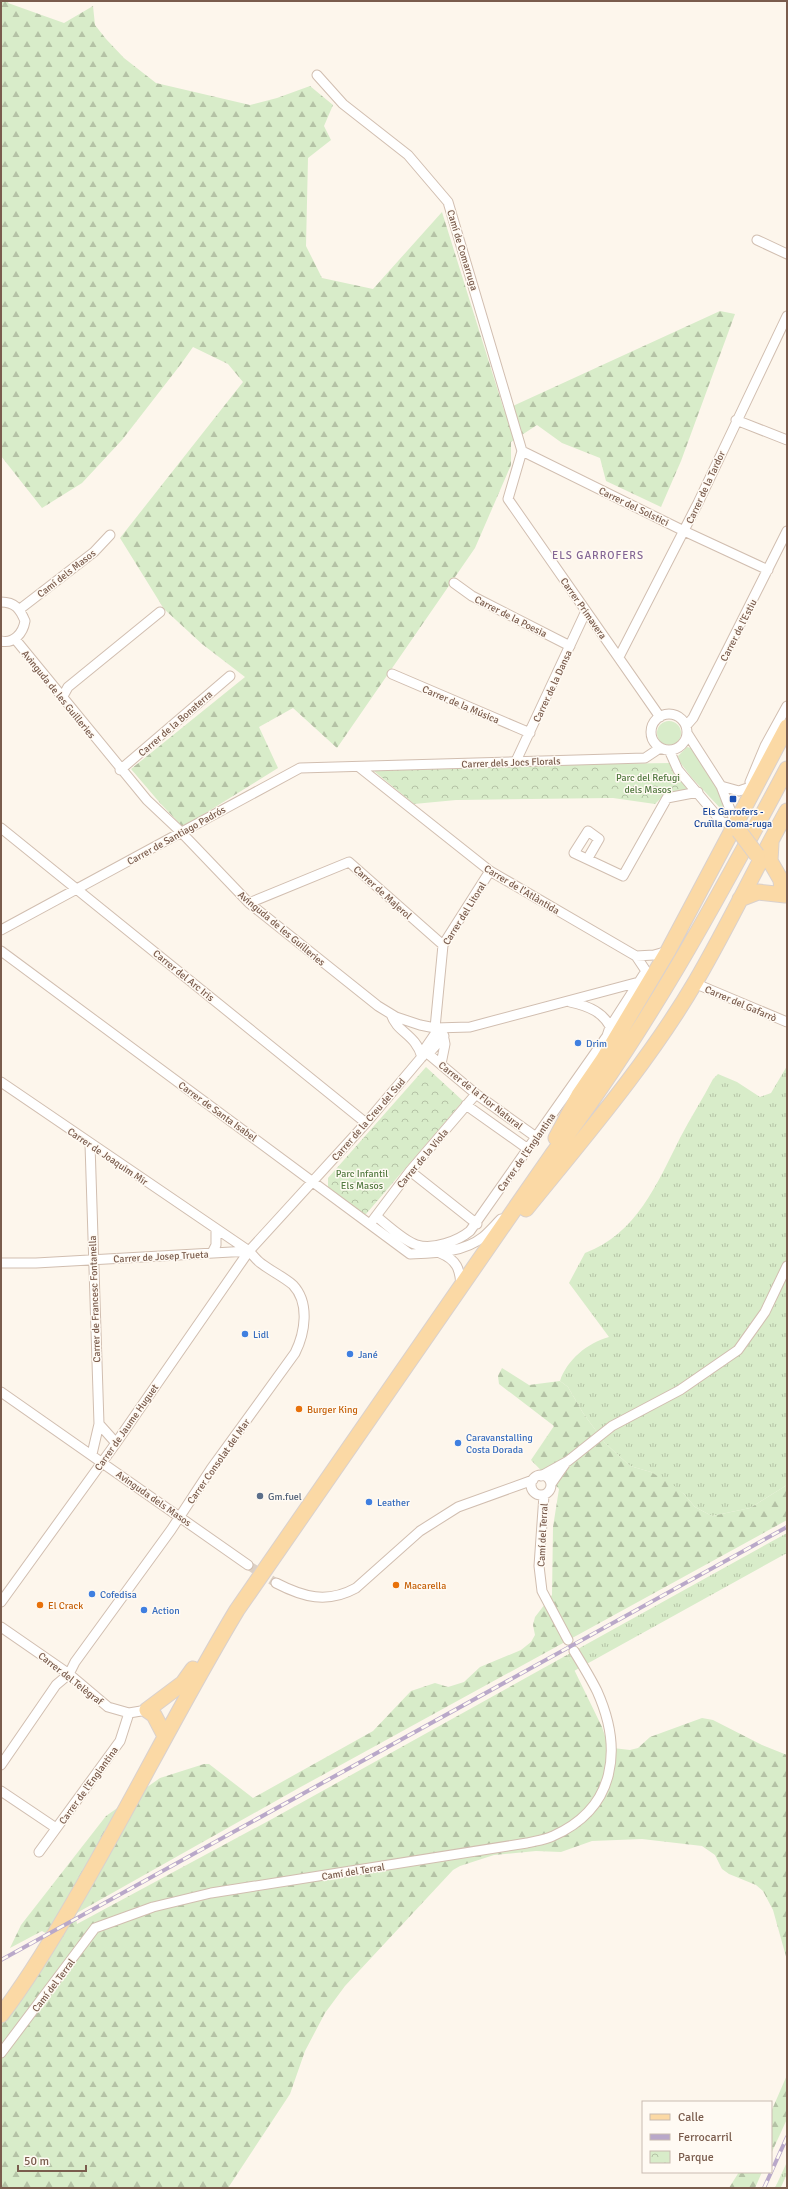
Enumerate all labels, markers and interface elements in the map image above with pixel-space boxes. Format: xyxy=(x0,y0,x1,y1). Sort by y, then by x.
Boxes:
street label: Camí de Comarruga xyxy=(444,208,480,292)
street label: Carrer de la Tardor xyxy=(684,449,728,526)
street label: Carrer del Solstici xyxy=(597,485,671,529)
street label: Camí dels Masos xyxy=(35,547,99,600)
district label: ELS GARROFERS xyxy=(552,549,644,562)
street label: Carrer Primavera xyxy=(558,576,609,642)
street label: Carrer de la Poesia xyxy=(472,593,549,640)
street label: Carrer de l'Estiu xyxy=(718,597,760,664)
street label: Avinguda de les Guilleries xyxy=(19,648,98,742)
street label: Carrer de la Dansa xyxy=(531,648,575,724)
street label: Carrer de la Música xyxy=(420,683,501,727)
street label: Carrer de la Bonaterra xyxy=(136,688,215,759)
street label: Carrer dels Jocs Florals xyxy=(461,755,561,771)
park label: Parc del Refugi dels Masos xyxy=(616,772,680,796)
marker: Els Garrofers - Cruïlla Coma-ruga xyxy=(728,794,738,804)
street label: Carrer de Santiago Padrós xyxy=(125,804,228,868)
place label: Els Garrofers - Cruïlla Coma-ruga xyxy=(694,806,772,830)
street label: Carrer de Majerol xyxy=(351,863,414,922)
street label: Carrer de l'Atlàntida xyxy=(482,863,561,917)
street label: Carrer del Litoral xyxy=(441,880,489,947)
street label: Avinguda de les Guilleries xyxy=(235,889,328,969)
street label: Carrer del Arc Iris xyxy=(150,948,217,1004)
street label: Carrer del Gafarrò xyxy=(703,983,778,1024)
marker: Drim xyxy=(573,1038,583,1048)
place label: Drim xyxy=(586,1038,607,1050)
street label: Carrer de la Flor Natural xyxy=(436,1059,525,1132)
street label: Carrer de la Creu del Sud xyxy=(330,1076,408,1164)
street label: Carrer de Santa Isabel xyxy=(176,1079,259,1144)
street label: Carrer de l'Englantina xyxy=(495,1111,558,1194)
street label: Carrer de Joaquim Mir xyxy=(65,1125,150,1188)
street label: Carrer de la Viola xyxy=(395,1127,451,1191)
park label: Parc Infantil Els Masos xyxy=(336,1168,388,1192)
street label: Carrer de Francesc Fontanella xyxy=(87,1235,103,1363)
street label: Carrer de Josep Trueta xyxy=(113,1249,209,1265)
marker: Lidl xyxy=(240,1329,250,1339)
place label: Lidl xyxy=(253,1329,269,1341)
marker: Jané xyxy=(345,1349,355,1359)
place label: Jané xyxy=(358,1349,378,1361)
street label: Carrer de Jaume Huguet xyxy=(92,1382,162,1473)
marker: Burger King xyxy=(294,1404,304,1414)
place label: Burger King xyxy=(307,1404,358,1416)
street label: Carrer Consolat del Mar xyxy=(185,1416,253,1506)
place label: Caravanstalling Costa Dorada xyxy=(466,1432,533,1456)
marker: Caravanstalling Costa Dorada xyxy=(453,1438,463,1448)
street label: Avinguda dels Masos xyxy=(114,1468,194,1530)
marker: Gm.fuel xyxy=(255,1491,265,1501)
place label: Gm.fuel xyxy=(268,1491,302,1503)
marker: Leather xyxy=(364,1497,374,1507)
place label: Leather xyxy=(377,1497,410,1509)
street label: Camí del Terral xyxy=(535,1503,551,1567)
marker: Macarella xyxy=(391,1580,401,1590)
place label: Macarella xyxy=(404,1580,446,1592)
marker: Cofedisa xyxy=(87,1589,97,1599)
place label: Cofedisa xyxy=(100,1589,137,1601)
marker: El Crack xyxy=(35,1600,45,1610)
place label: El Crack xyxy=(48,1600,83,1612)
marker: Action xyxy=(139,1605,149,1615)
place label: Action xyxy=(152,1605,180,1617)
street label: Carrer del Telègraf xyxy=(36,1650,106,1708)
street label: Carrer de l'Englantina xyxy=(57,1744,121,1827)
street label: Camí del Terral xyxy=(321,1861,386,1883)
street label: Camí del Terral xyxy=(30,1956,78,2015)
legend xyxy=(642,2101,772,2173)
text: Calle xyxy=(678,2110,704,2125)
text: Ferrocarril xyxy=(678,2130,733,2145)
scale bar xyxy=(18,2147,86,2173)
text: Parque xyxy=(678,2150,714,2165)
text: 50 m xyxy=(24,2154,49,2169)

